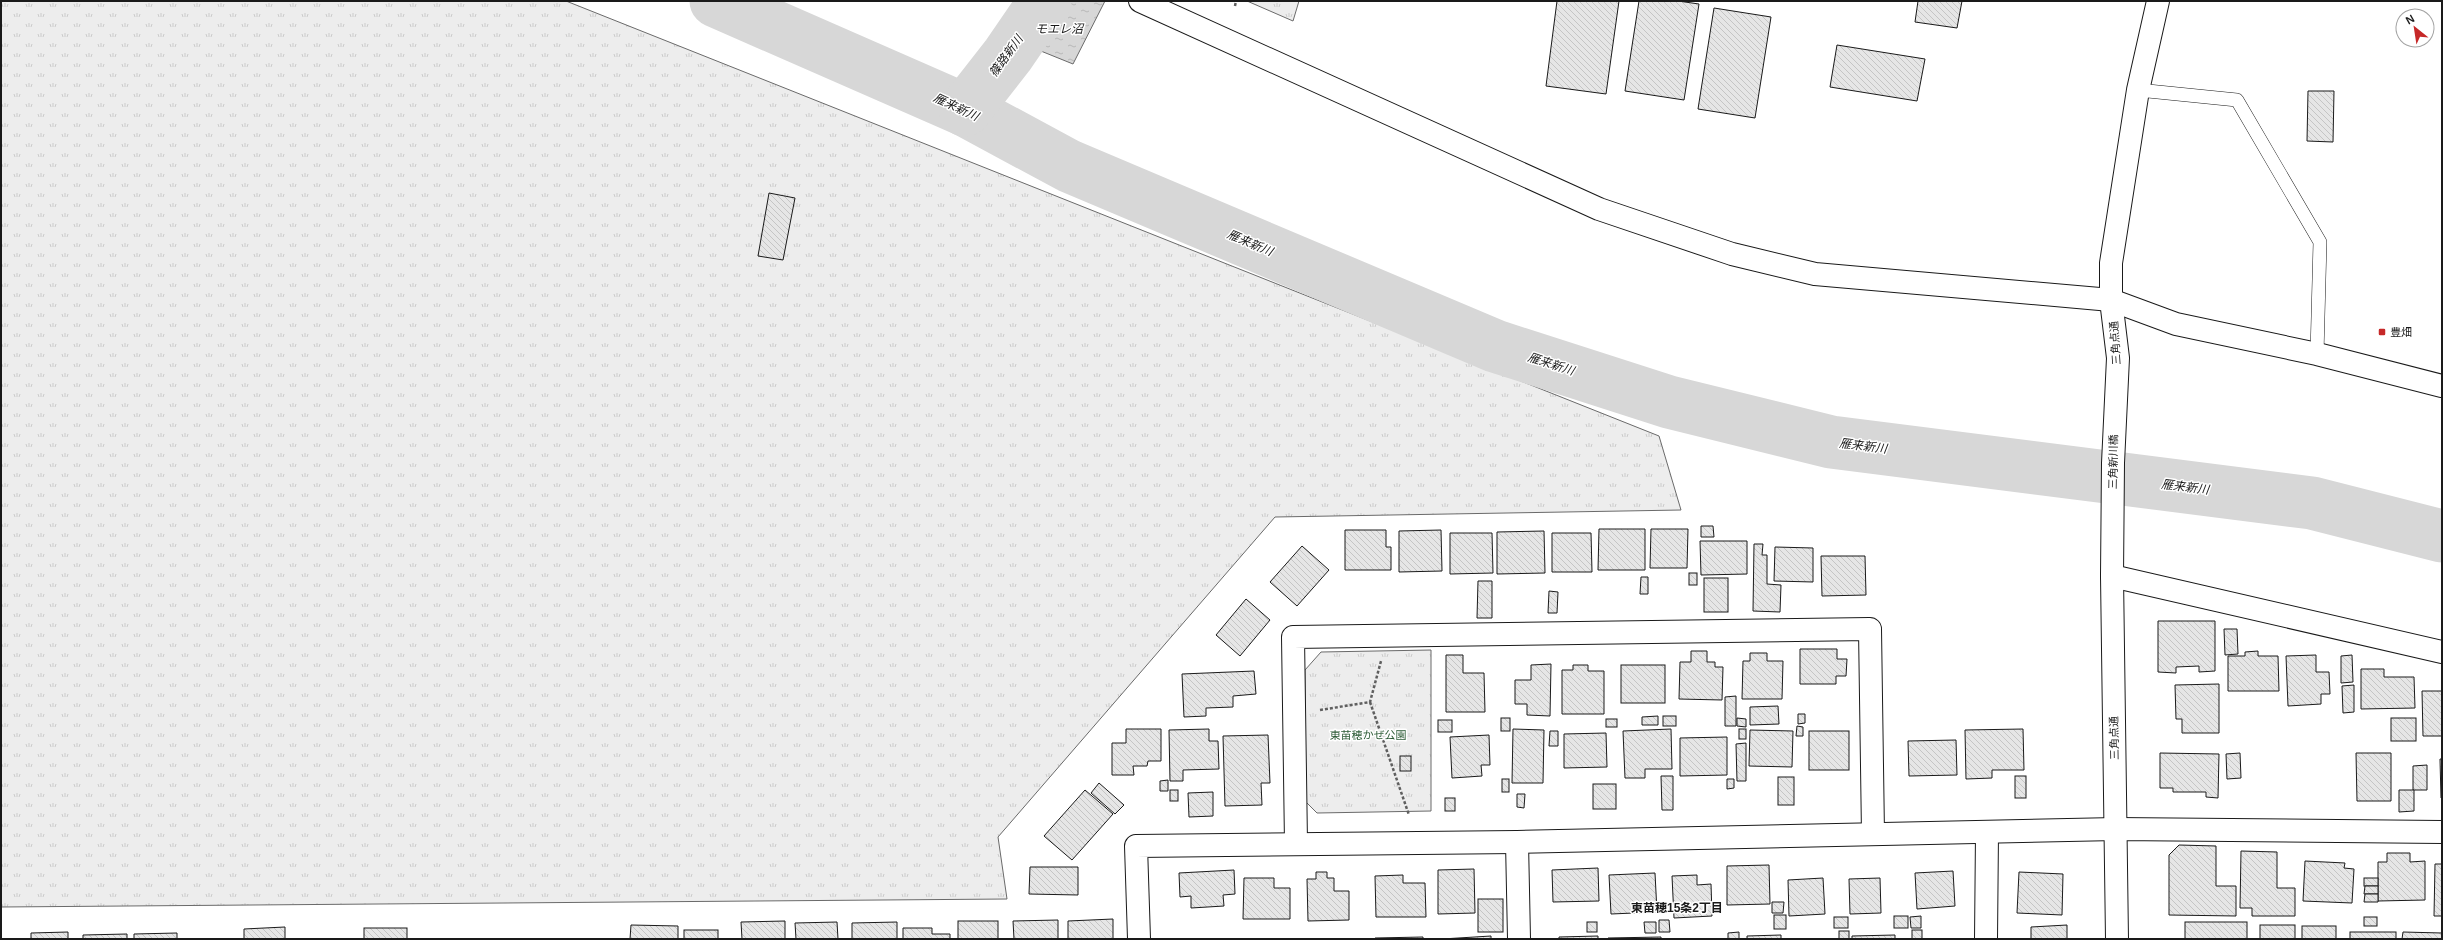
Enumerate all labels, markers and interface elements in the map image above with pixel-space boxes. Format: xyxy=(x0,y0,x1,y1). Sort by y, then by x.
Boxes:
north arrow xyxy=(2395,8,2435,48)
text: N xyxy=(2404,12,2416,27)
water label: モエレ沼 xyxy=(1035,22,1085,36)
water label: 篠路新川 xyxy=(986,31,1027,80)
water label: 雁来新川 xyxy=(931,91,983,124)
water label: 雁来新川 xyxy=(1225,227,1277,260)
street label: 三角点通 xyxy=(2107,321,2123,365)
place label: 豊畑 xyxy=(2390,326,2412,338)
marker: 豊畑 xyxy=(2377,327,2387,337)
water label: 雁来新川 xyxy=(1526,350,1578,379)
street label: 三角新川橋 xyxy=(2107,434,2119,490)
water label: 雁来新川 xyxy=(1838,436,1890,456)
water label: 雁来新川 xyxy=(2160,477,2212,497)
street label: 三角点通 xyxy=(2108,716,2120,760)
park label: 東苗穂かぜ公園 xyxy=(1330,729,1407,741)
district label: 東苗穂15条2丁目 xyxy=(1631,901,1723,915)

